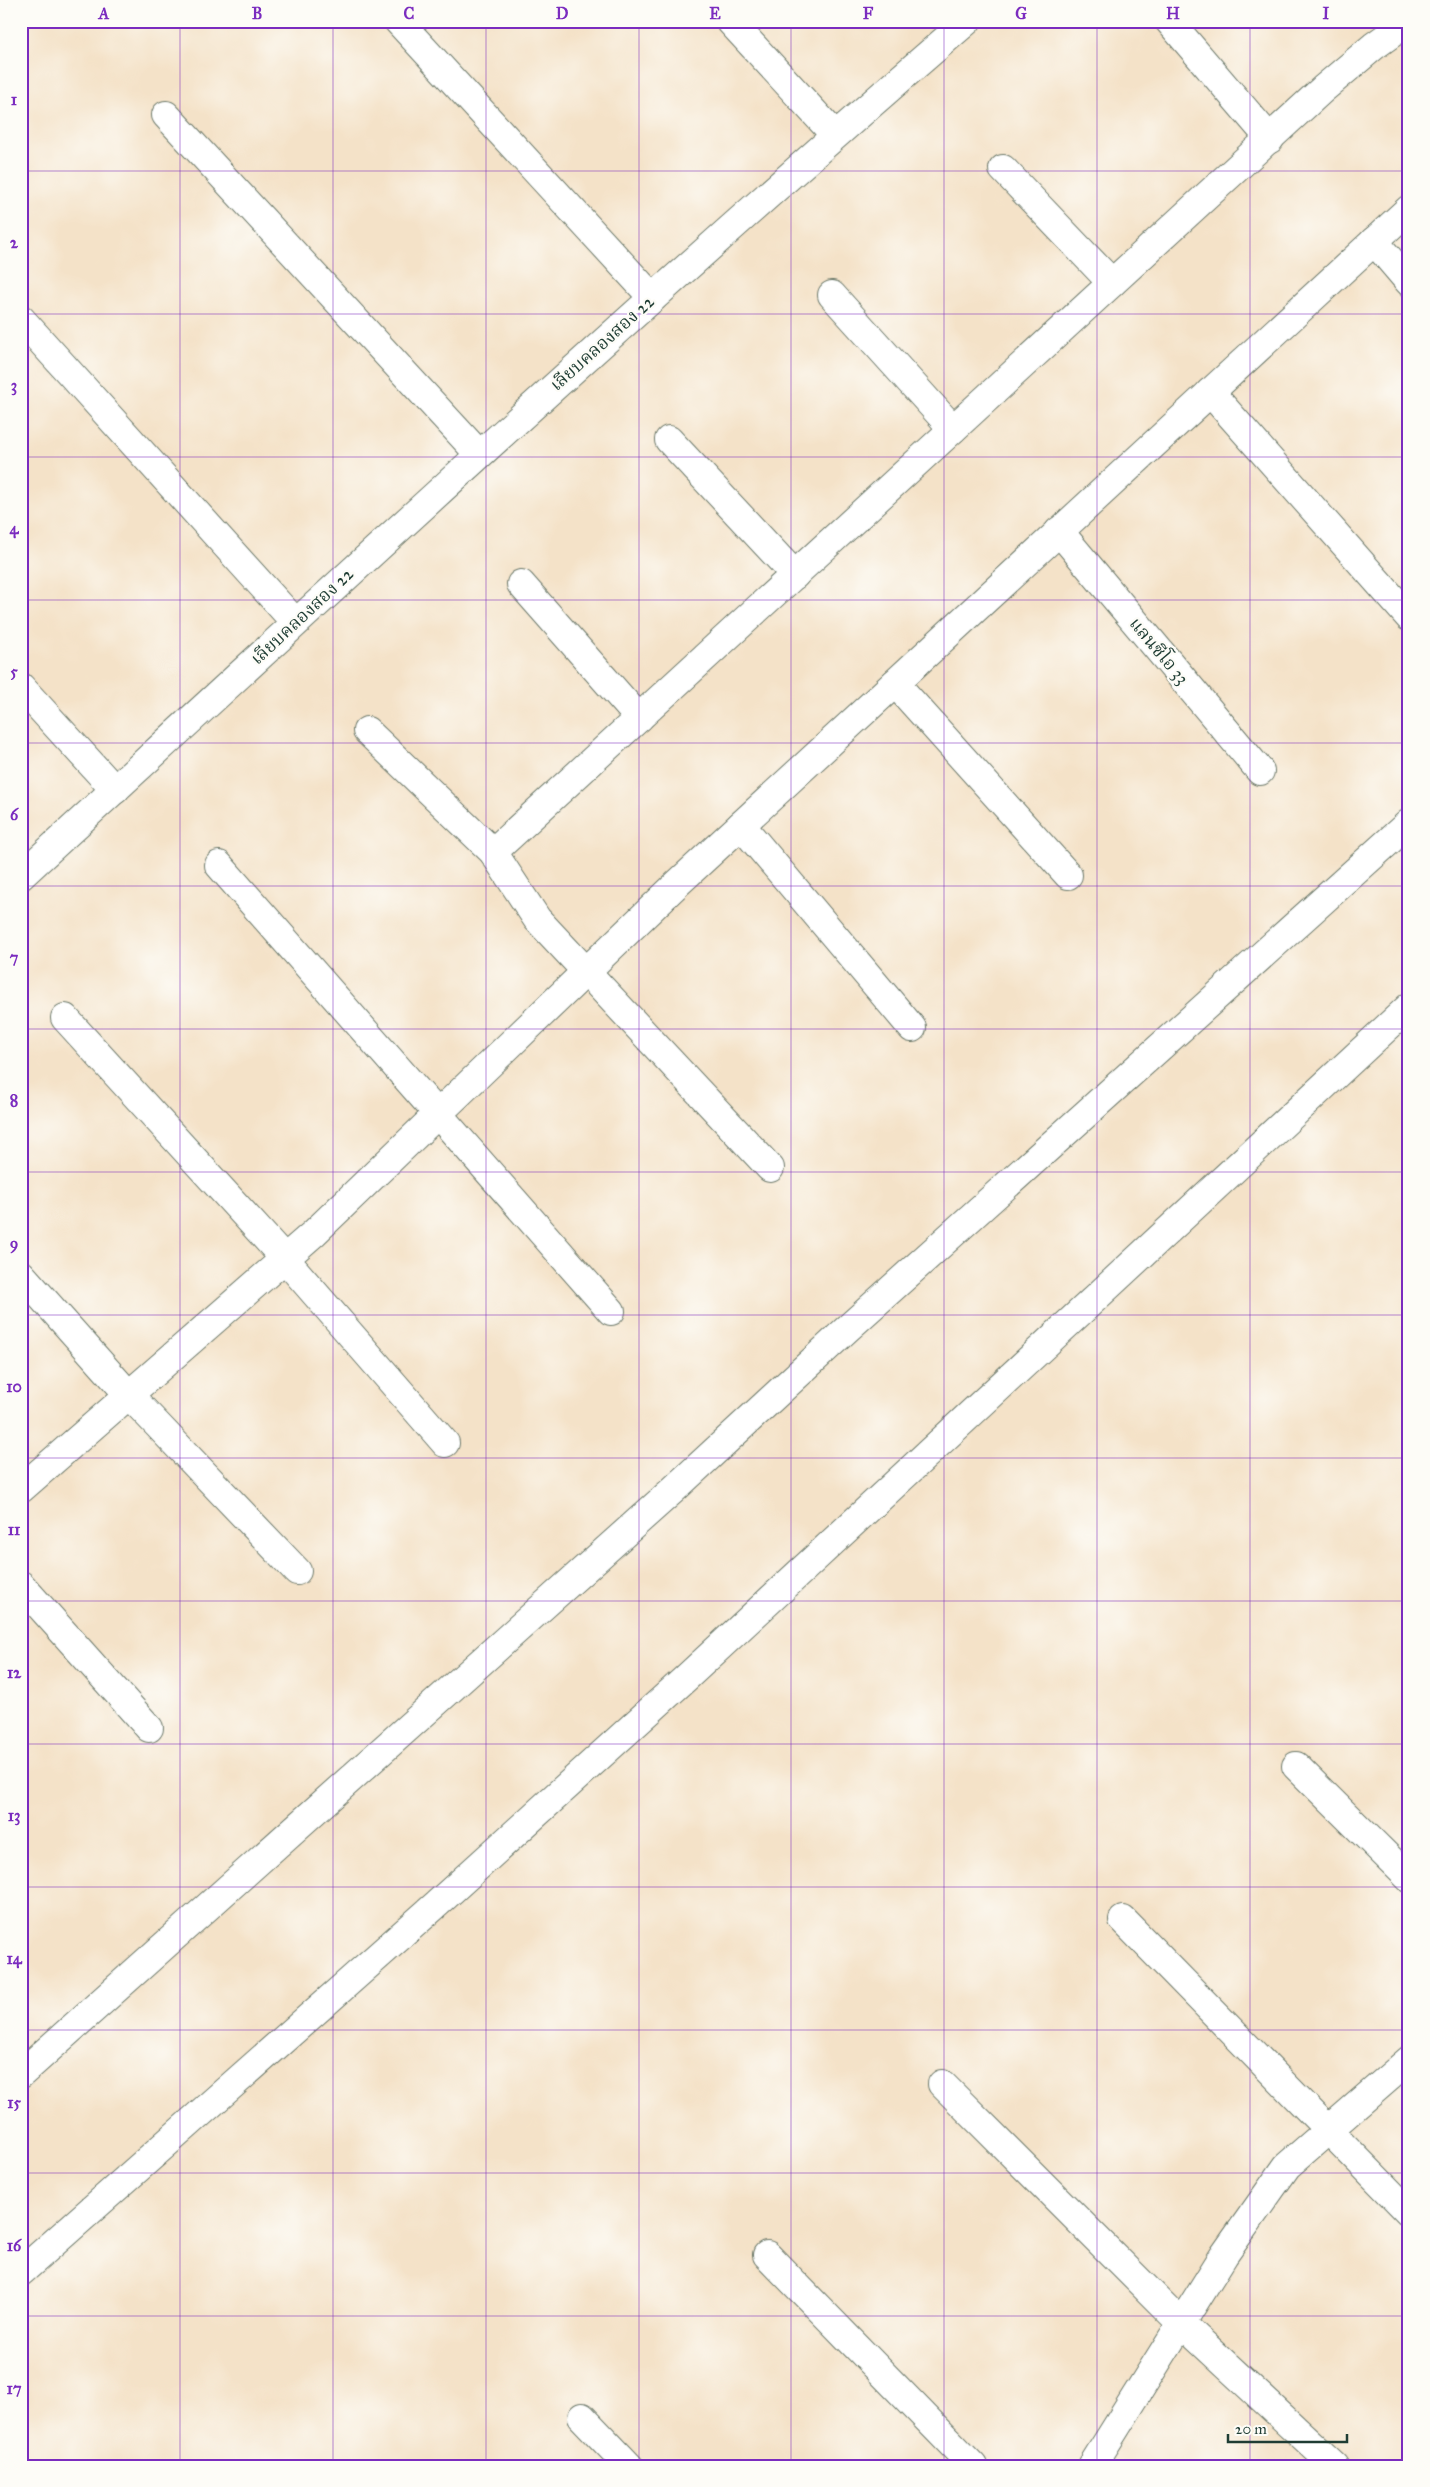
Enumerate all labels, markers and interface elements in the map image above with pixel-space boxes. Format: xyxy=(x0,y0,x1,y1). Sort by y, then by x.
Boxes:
text: A xyxy=(98,4,110,23)
text: B xyxy=(252,4,262,23)
text: C xyxy=(404,4,415,23)
text: D xyxy=(556,4,569,23)
text: E xyxy=(709,4,721,23)
text: F xyxy=(863,4,874,23)
text: G xyxy=(1015,4,1027,23)
text: H xyxy=(1166,4,1180,23)
text: I xyxy=(1323,4,1330,23)
text: 1 xyxy=(11,90,18,109)
text: 2 xyxy=(10,233,19,252)
street label: เลียบคลองสอง 22 xyxy=(545,290,659,396)
text: 3 xyxy=(11,376,17,396)
text: 4 xyxy=(10,519,20,539)
street label: เลียบคลองสอง 22 xyxy=(246,563,358,669)
street label: แลนซีโอ 33 xyxy=(1125,612,1195,689)
text: 5 xyxy=(10,662,18,681)
text: 6 xyxy=(10,805,19,824)
text: 7 xyxy=(10,948,19,967)
text: 8 xyxy=(10,1091,18,1110)
text: 9 xyxy=(10,1234,18,1254)
text: 10 xyxy=(6,1377,22,1396)
text: 11 xyxy=(8,1520,21,1539)
text: 12 xyxy=(7,1663,22,1682)
text: 13 xyxy=(8,1806,20,1826)
text: 14 xyxy=(6,1949,23,1969)
text: 15 xyxy=(7,2093,21,2112)
text: 16 xyxy=(7,2236,22,2255)
text: 17 xyxy=(7,2379,22,2398)
scale bar xyxy=(1228,2412,1346,2444)
text: 20 m xyxy=(1235,2420,1267,2438)

